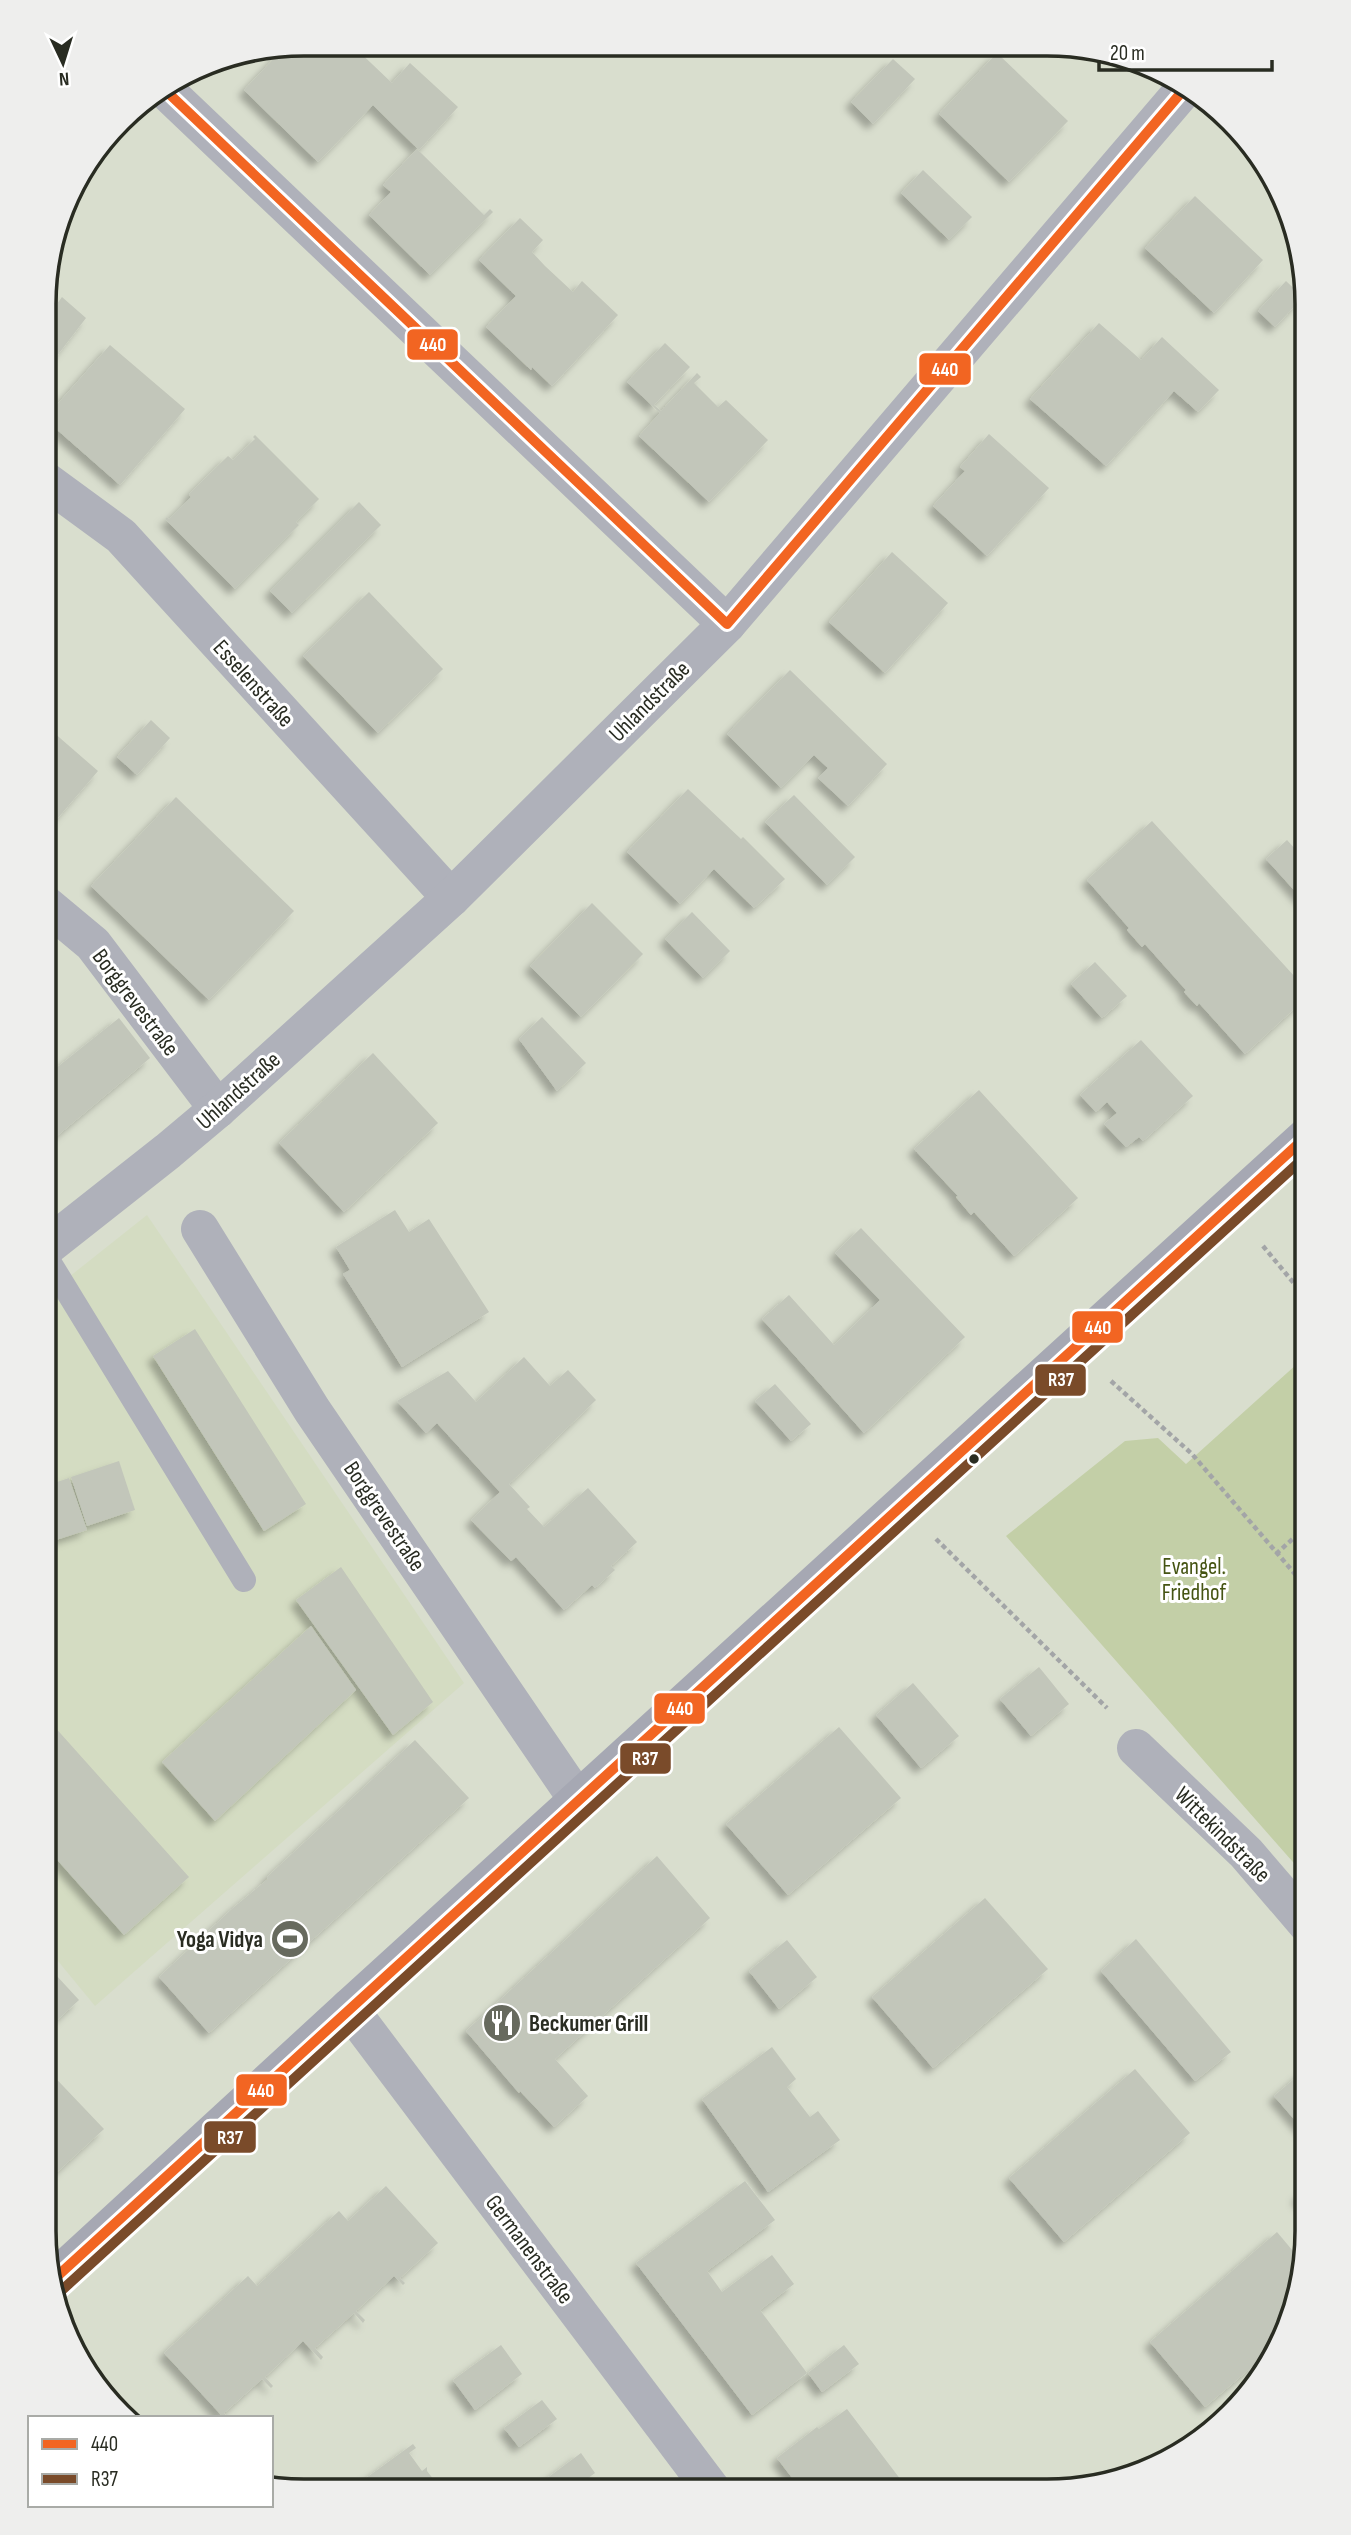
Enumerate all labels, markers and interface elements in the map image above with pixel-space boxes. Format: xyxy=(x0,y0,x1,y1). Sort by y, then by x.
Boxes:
north arrow xyxy=(28,28,98,98)
scale bar xyxy=(1099,28,1272,72)
text: 20 m xyxy=(1110,41,1145,66)
text: N xyxy=(58,67,70,90)
line badge: 440 xyxy=(406,328,459,361)
text: 440 xyxy=(420,334,446,357)
line badge: 440 xyxy=(918,352,972,386)
text: 440 xyxy=(932,359,958,382)
street label: Esselenstraße xyxy=(207,634,300,733)
street label: Uhlandstraße xyxy=(603,655,696,748)
street label: Borggrevestraße xyxy=(86,944,184,1062)
street label: Uhlandstraße xyxy=(191,1046,286,1136)
line badge: 440 xyxy=(1071,1310,1124,1344)
text: 440 xyxy=(1085,1317,1111,1340)
line badge: R37 xyxy=(1034,1363,1087,1397)
text: R37 xyxy=(1048,1369,1075,1392)
unlabelled marker xyxy=(967,1452,981,1466)
street label: Borggrevestraße xyxy=(337,1456,431,1577)
park label: Evangel. Friedhof xyxy=(1162,1553,1227,1607)
line badge: 440 xyxy=(653,1692,706,1725)
text: 440 xyxy=(667,1698,693,1721)
line badge: R37 xyxy=(619,1742,672,1775)
text: R37 xyxy=(632,1748,659,1771)
street label: Wittekindstraße xyxy=(1169,1781,1276,1888)
sports icon: Yoga Vidya xyxy=(269,1918,311,1960)
place label: Yoga Vidya xyxy=(177,1926,263,1954)
restaurant icon: Beckumer Grill xyxy=(481,2002,523,2044)
place label: Beckumer Grill xyxy=(529,2010,648,2038)
line badge: 440 xyxy=(235,2073,288,2107)
text: 440 xyxy=(248,2080,274,2103)
line badge: R37 xyxy=(203,2120,257,2154)
text: R37 xyxy=(217,2127,244,2150)
street label: Germanenstraße xyxy=(479,2190,579,2310)
legend xyxy=(28,2416,273,2507)
text: 440 xyxy=(91,2432,118,2457)
text: R37 xyxy=(91,2467,119,2492)

